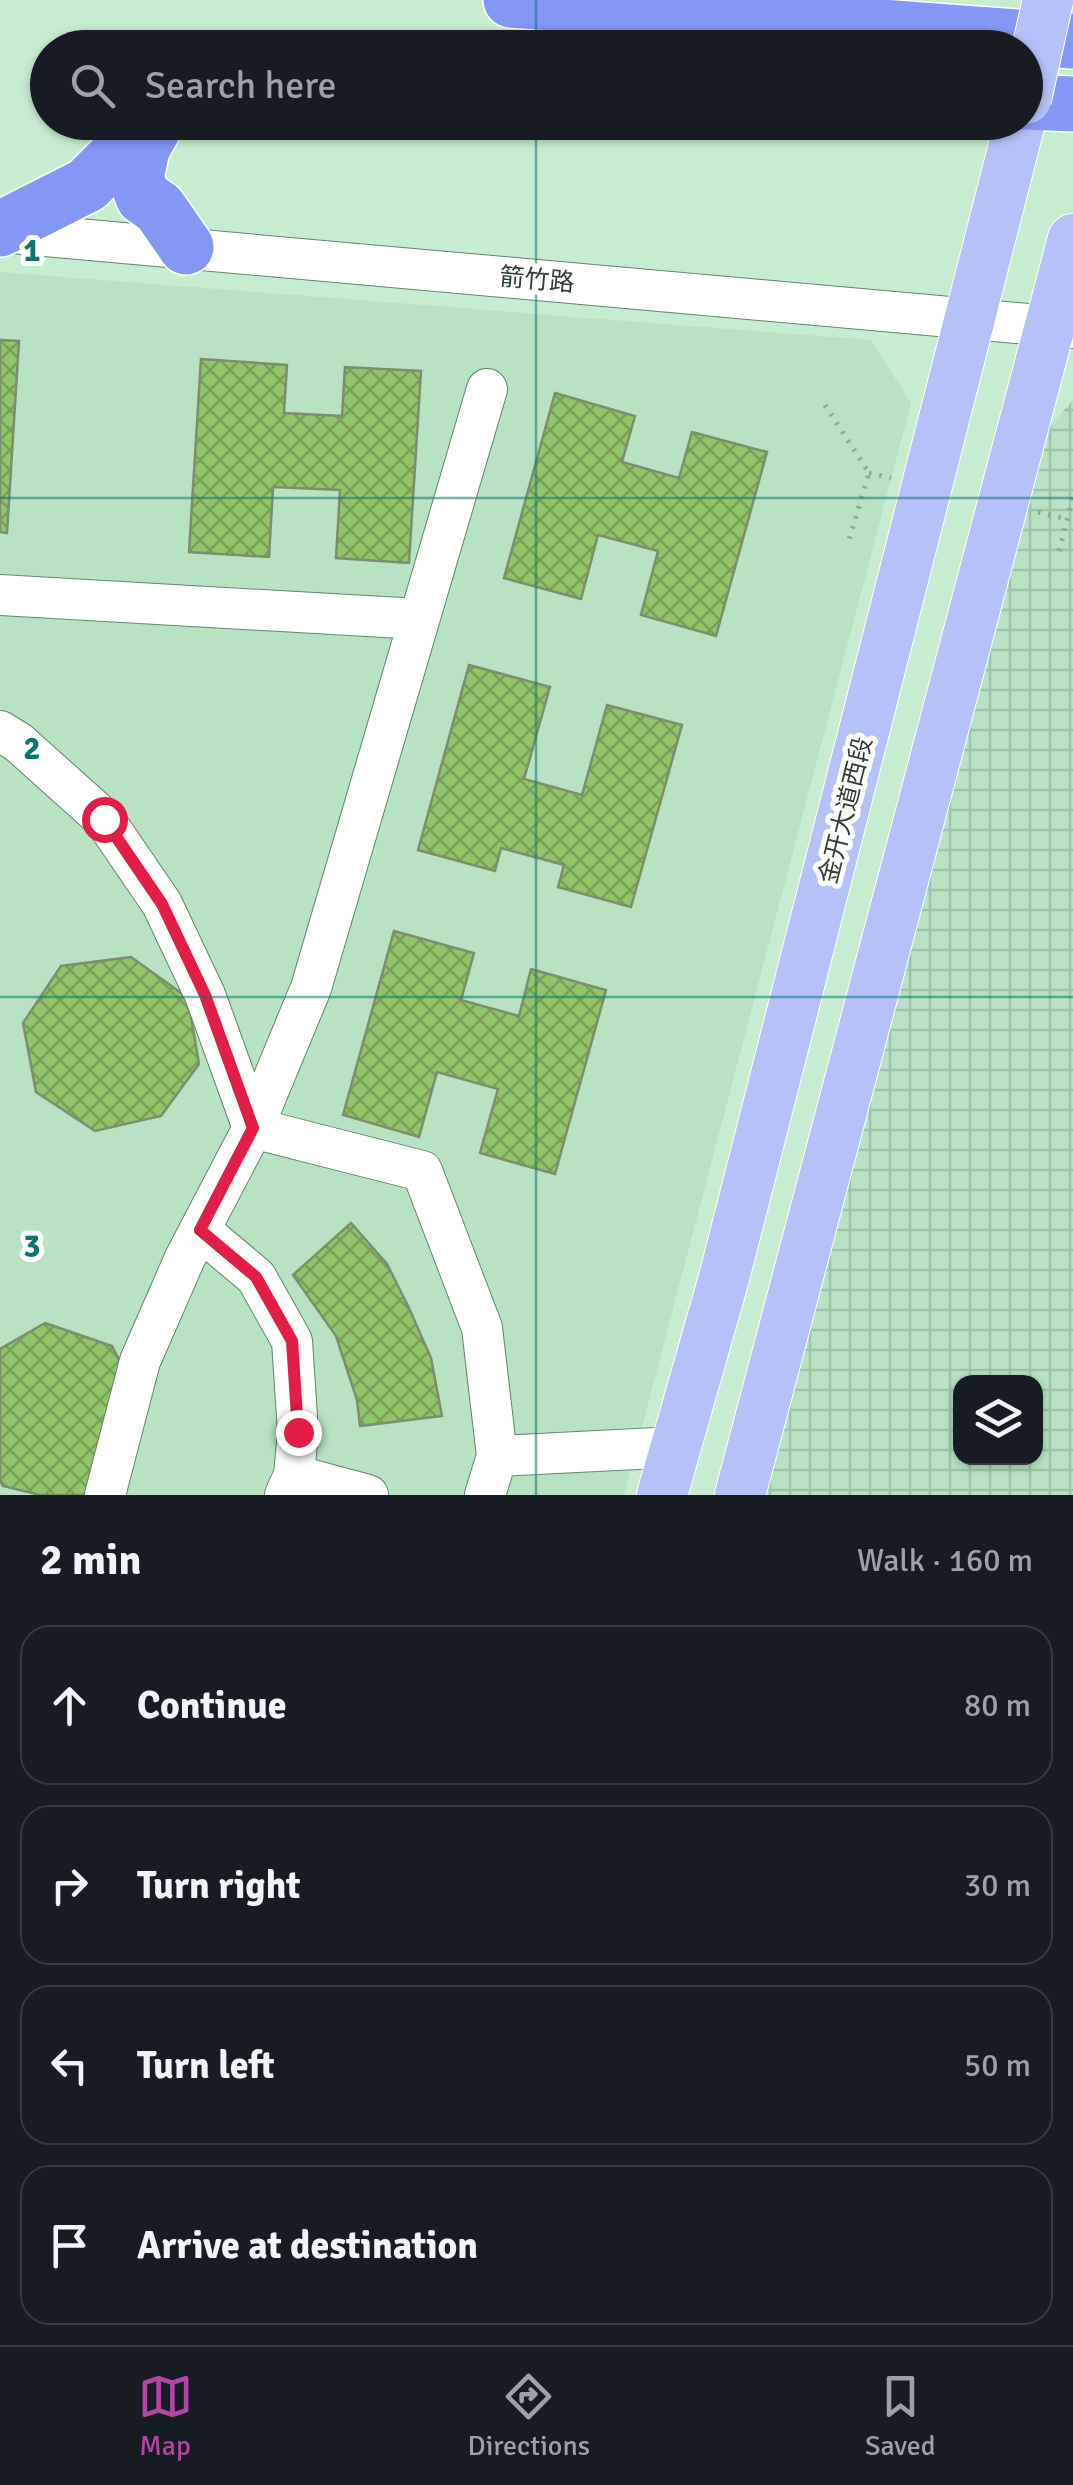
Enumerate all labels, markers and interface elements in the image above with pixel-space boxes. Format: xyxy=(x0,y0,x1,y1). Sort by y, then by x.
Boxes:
search box xyxy=(30,30,1043,140)
icon: search xyxy=(65,58,120,113)
text: Search here xyxy=(145,62,337,109)
text: 1 xyxy=(23,231,41,270)
street label: 箭竹路 xyxy=(498,261,576,298)
text: 2 xyxy=(23,729,41,768)
street label: 金开大道西段 xyxy=(812,734,879,887)
route start xyxy=(82,797,128,843)
text: 3 xyxy=(23,1227,41,1266)
map controls xyxy=(953,1375,1043,1465)
button: layers xyxy=(953,1375,1043,1465)
route end xyxy=(276,1410,322,1456)
text: 2 min xyxy=(40,1535,141,1586)
text: Walk · 160 m xyxy=(857,1541,1033,1580)
icon: ahead xyxy=(42,1678,97,1733)
text: Continue xyxy=(137,1682,287,1729)
text: 80 m xyxy=(964,1686,1031,1725)
icon: right xyxy=(42,1858,97,1913)
text: Turn right xyxy=(137,1862,301,1909)
text: 30 m xyxy=(964,1866,1031,1905)
icon: left xyxy=(42,2038,97,2093)
text: Turn left xyxy=(137,2042,275,2089)
text: 50 m xyxy=(964,2046,1031,2085)
icon: arrive xyxy=(42,2218,97,2273)
text: Arrive at destination xyxy=(137,2222,478,2269)
tab: Map xyxy=(138,2369,193,2463)
tab: Directions xyxy=(468,2369,590,2463)
tab: Saved xyxy=(865,2369,935,2463)

